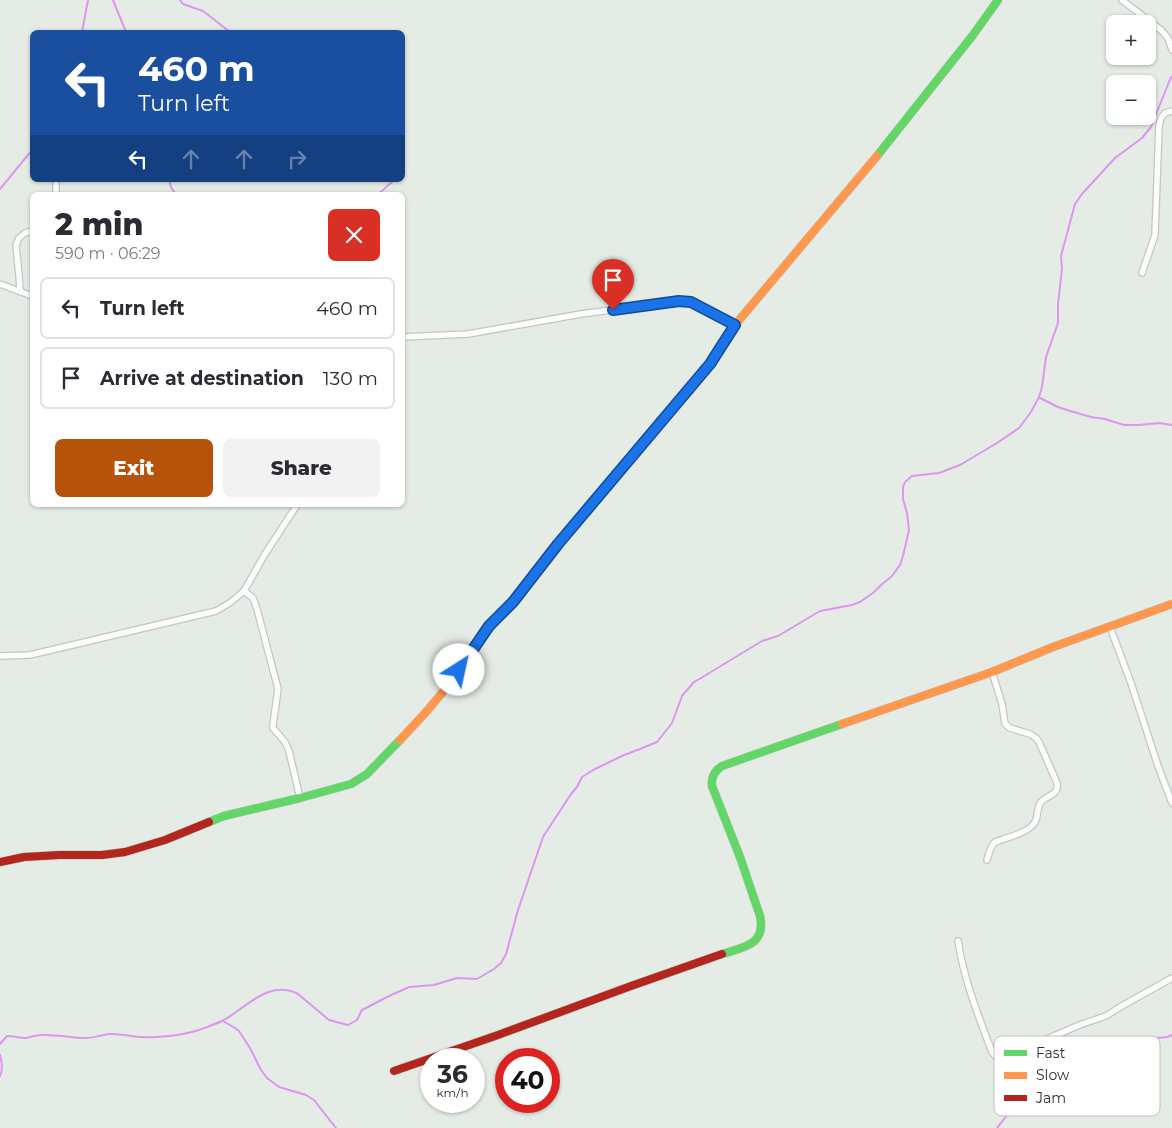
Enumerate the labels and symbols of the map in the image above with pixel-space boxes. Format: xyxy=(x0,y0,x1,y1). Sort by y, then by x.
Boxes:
pin xyxy=(592,259,634,310)
position arrow xyxy=(432,643,484,695)
legend xyxy=(994,1036,1160,1116)
text: Fast xyxy=(1036,1044,1066,1062)
speed limit sign: 40 xyxy=(495,1048,560,1113)
text: Slow xyxy=(1036,1066,1070,1084)
text: Jam xyxy=(1035,1089,1066,1107)

